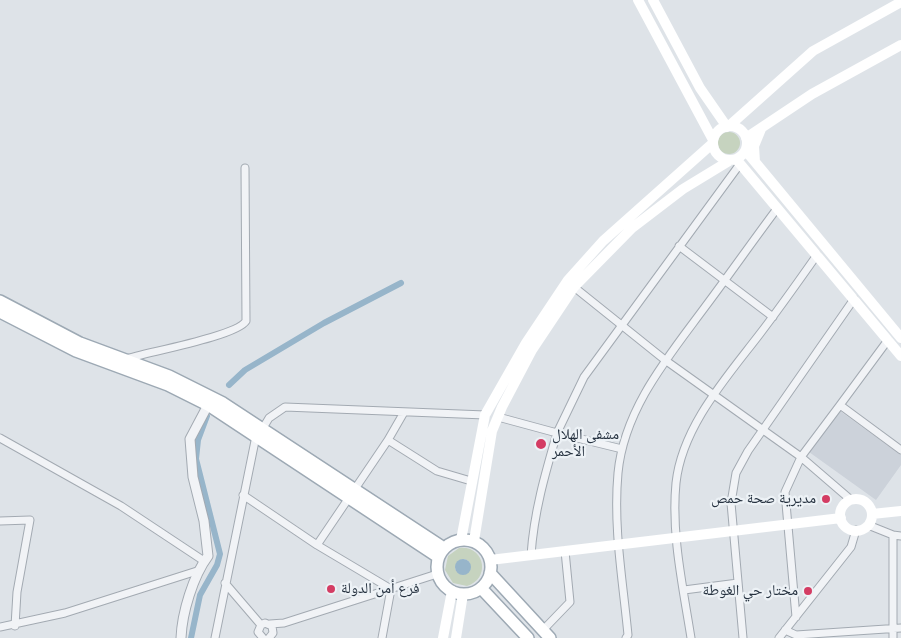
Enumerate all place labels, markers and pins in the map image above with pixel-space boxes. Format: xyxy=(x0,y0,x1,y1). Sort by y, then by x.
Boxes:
place label: مشفى الهلال الأحمر xyxy=(552,426,619,461)
marker: مشفى الهلال الأحمر xyxy=(534,437,548,451)
place label: مديرية صحة حمص xyxy=(711,490,816,508)
marker: مديرية صحة حمص xyxy=(820,493,832,505)
place label: فرع أمن الدولة xyxy=(341,580,420,598)
place label: مختار حي الغوطة xyxy=(703,582,798,600)
marker: فرع أمن الدولة xyxy=(325,583,337,595)
marker: مختار حي الغوطة xyxy=(802,585,814,597)

